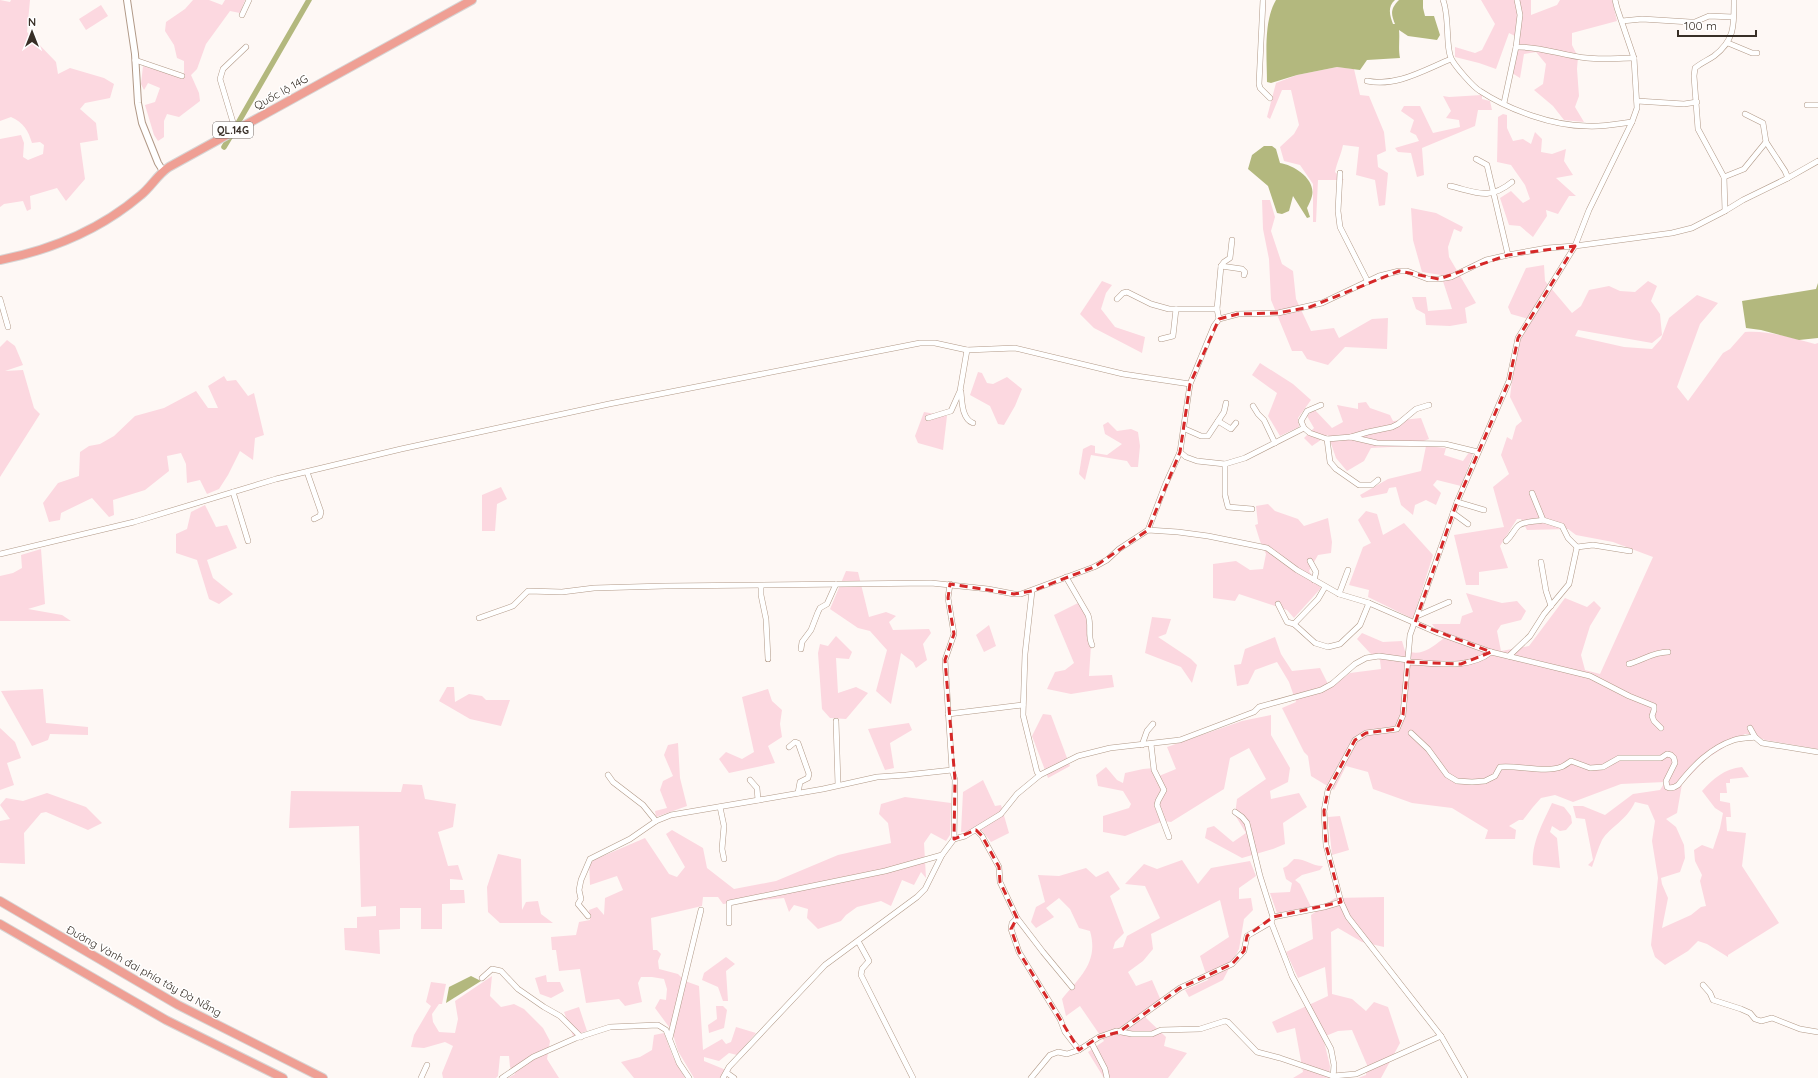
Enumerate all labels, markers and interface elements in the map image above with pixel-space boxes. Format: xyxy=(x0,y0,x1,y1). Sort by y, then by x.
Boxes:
north arrow xyxy=(12,12,52,52)
scale bar xyxy=(1678,12,1756,38)
text: N xyxy=(28,15,36,29)
text: 100 m xyxy=(1684,18,1717,33)
street label: Quốc lộ 14G xyxy=(252,71,310,113)
road number: QL.14G xyxy=(213,122,253,138)
street label: Đường Vành đai phía tây Đà Nẵng xyxy=(64,922,224,1020)

